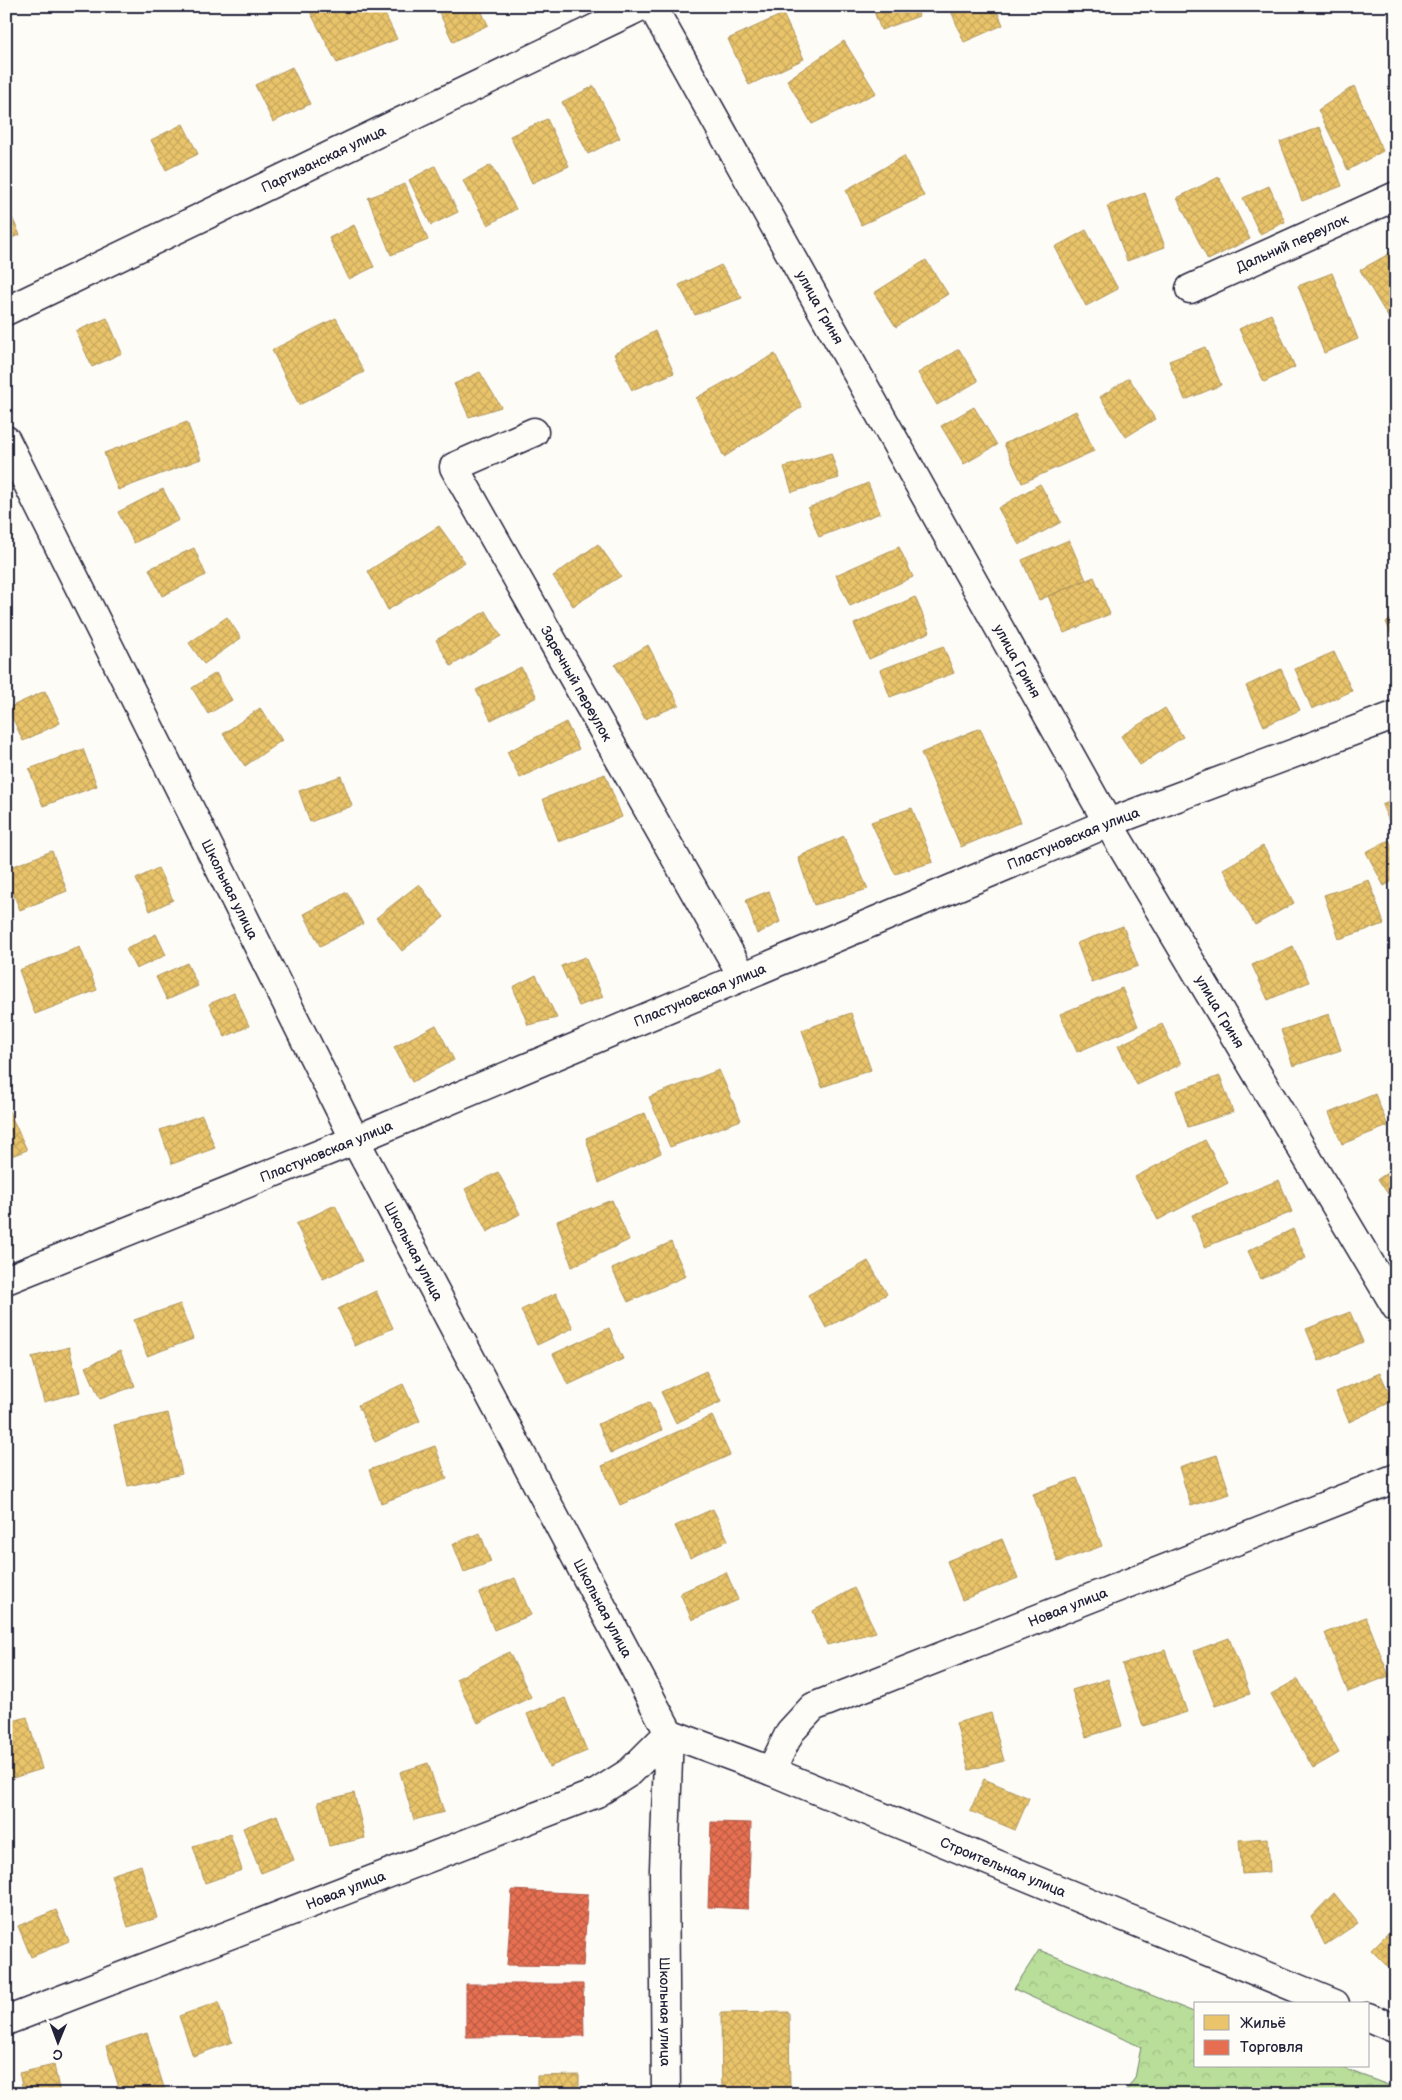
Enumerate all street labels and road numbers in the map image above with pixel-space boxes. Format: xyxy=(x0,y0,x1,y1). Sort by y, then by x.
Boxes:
street label: Партизанская улица xyxy=(258,122,389,196)
street label: Дальний переулок xyxy=(1233,210,1352,276)
street label: улица Гриня xyxy=(792,268,847,348)
street label: улица Гриня xyxy=(990,621,1045,701)
street label: Заречный переулок xyxy=(537,623,616,745)
street label: Пластуновская улица xyxy=(1004,804,1143,874)
street label: Школьная улица xyxy=(198,837,262,943)
street label: Пластуновская улица xyxy=(631,960,769,1031)
street label: улица Гриня xyxy=(1192,972,1248,1051)
street label: Пластуновская улица xyxy=(257,1117,396,1186)
street label: Школьная улица xyxy=(380,1199,447,1304)
street label: Школьная улица xyxy=(569,1556,636,1661)
street label: Новая улица xyxy=(1026,1584,1111,1631)
street label: Строительная улица xyxy=(937,1834,1069,1901)
street label: Новая улица xyxy=(304,1867,389,1913)
street label: Школьная улица xyxy=(656,1957,674,2067)

